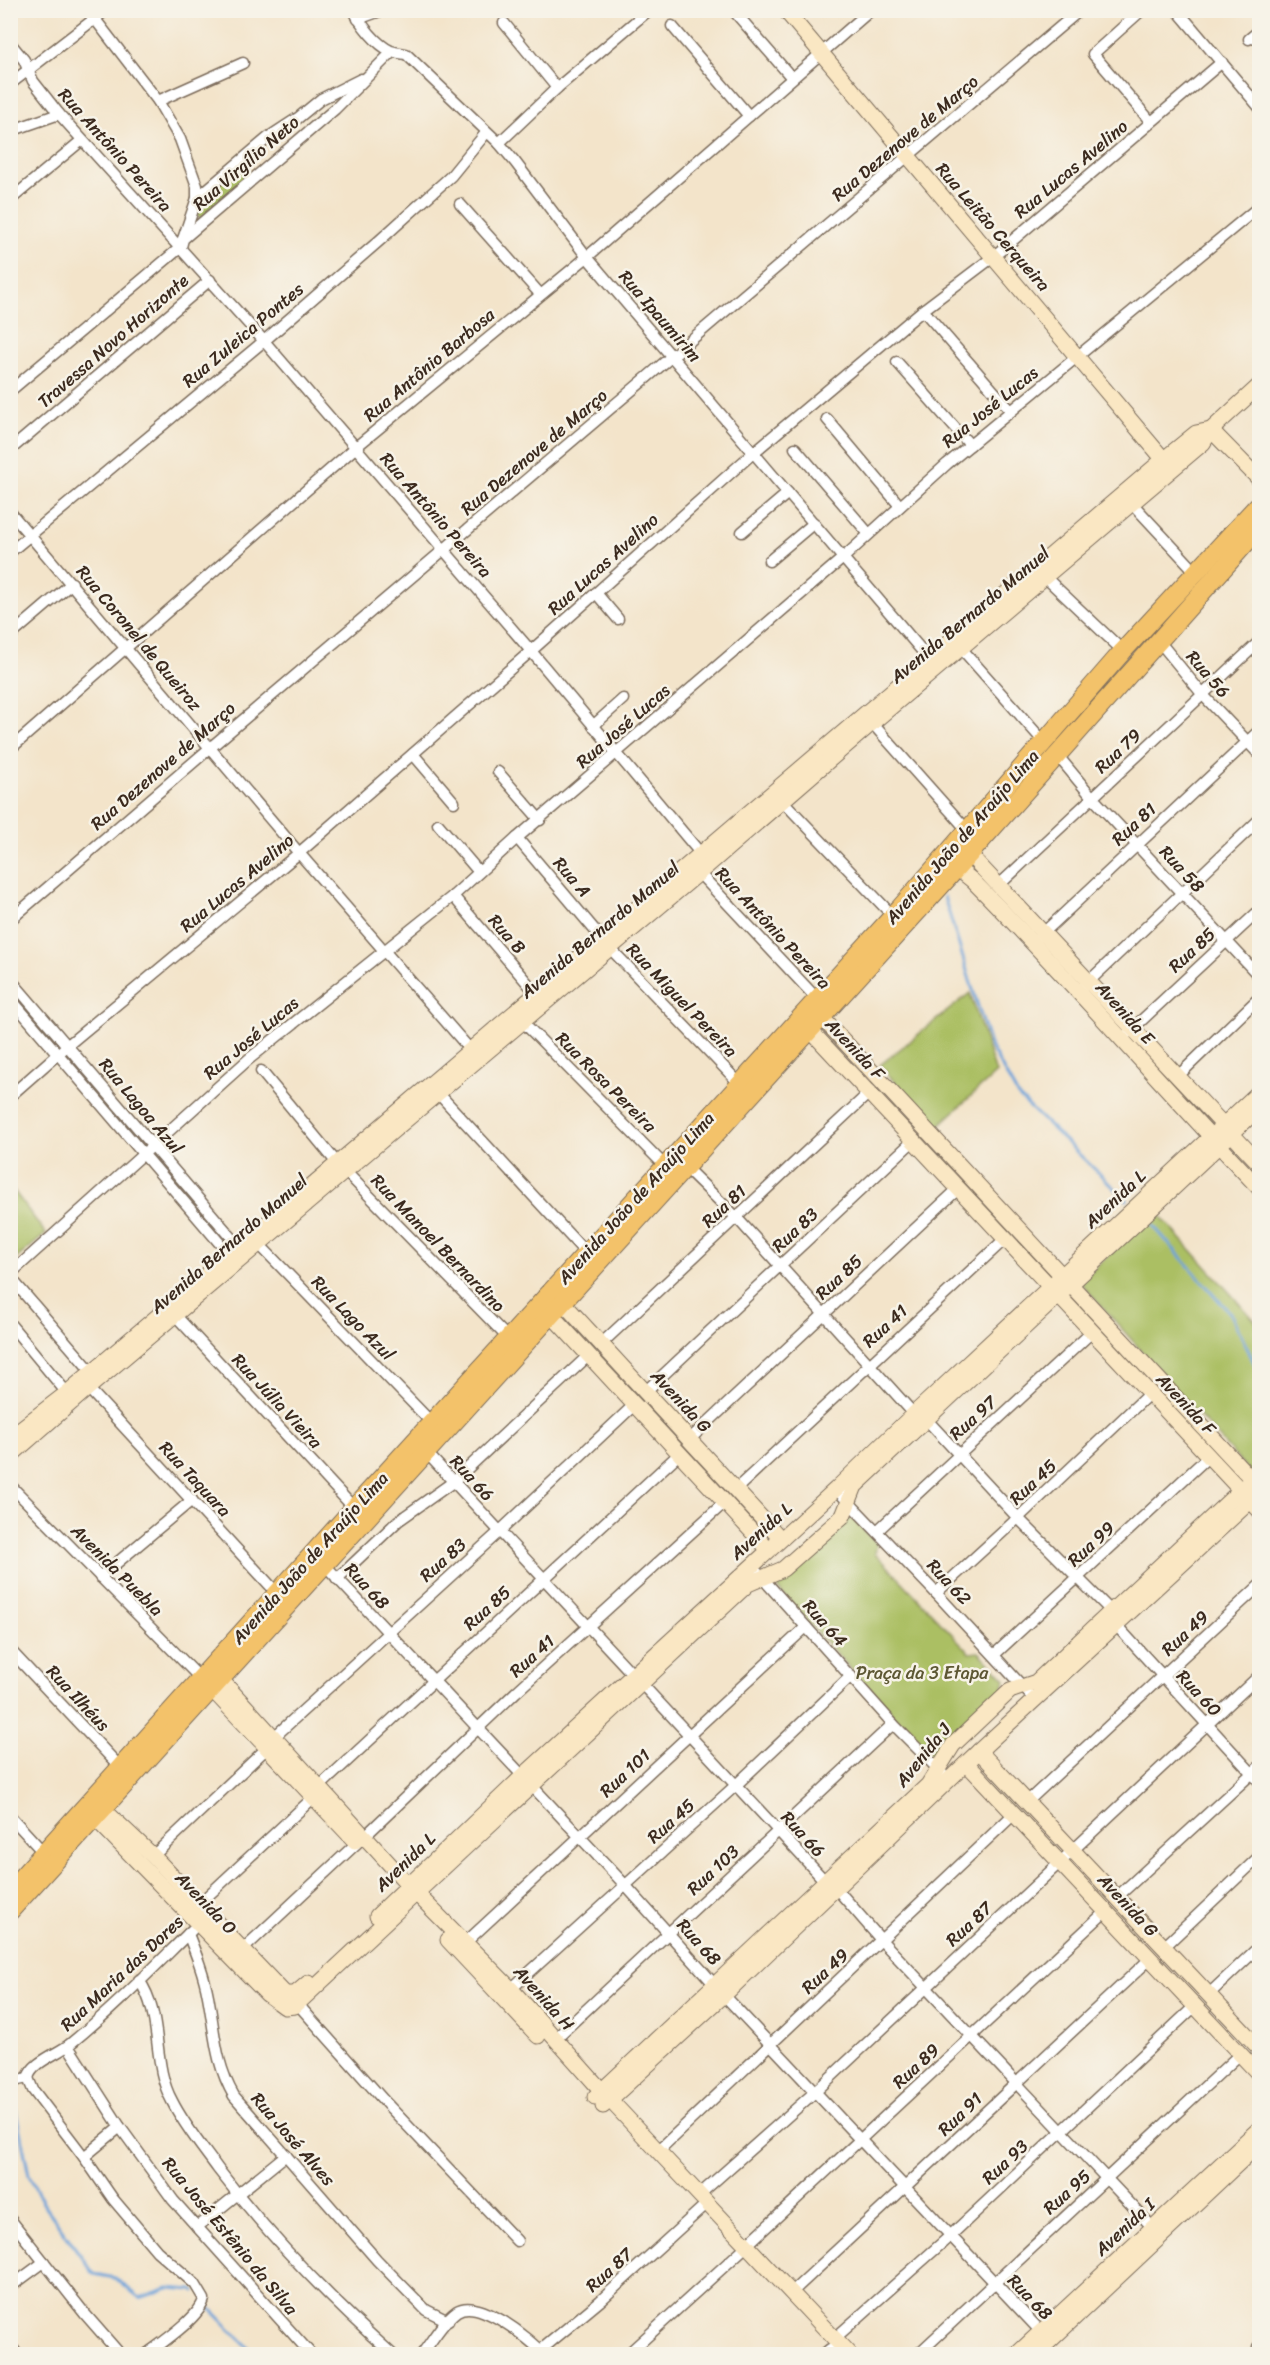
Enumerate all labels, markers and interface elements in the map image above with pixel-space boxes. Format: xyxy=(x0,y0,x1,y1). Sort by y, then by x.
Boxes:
street label: Rua Dezenove de Março xyxy=(824,66,986,210)
street label: Rua Antônio Pereira xyxy=(50,80,180,220)
street label: Rua Virgílio Neto xyxy=(185,107,307,219)
street label: Rua Lucas Avelino xyxy=(1006,111,1136,227)
street label: Rua Leitão Cerqueira xyxy=(927,155,1059,299)
street label: Rua Ipaumirim xyxy=(610,262,710,370)
street label: Travessa Novo Horizonte xyxy=(30,265,197,416)
street label: Rua Zuleica Pontes xyxy=(175,274,312,396)
street label: Rua Antônio Barbosa xyxy=(356,299,503,430)
street label: Rua José Lucas xyxy=(934,357,1046,456)
street label: Rua Dezenove de Março xyxy=(453,380,615,524)
street label: Rua Antônio Pereira xyxy=(372,445,500,585)
street label: Rua Lucas Avelino xyxy=(540,505,666,623)
street label: Avenida Bernardo Manuel xyxy=(882,537,1058,693)
street label: Rua Coronel de Queiroz xyxy=(68,558,210,719)
street label: Rua 56 xyxy=(1178,643,1238,705)
street label: Rua José Lucas xyxy=(568,675,678,777)
street label: Rua Dezenove de Março xyxy=(83,693,243,839)
street label: Rua 79 xyxy=(1087,720,1149,782)
street label: Avenida João de Araújo Lima xyxy=(876,742,1047,933)
street label: Rua 81 xyxy=(1104,794,1164,854)
street label: Rua Lucas Avelino xyxy=(172,825,302,941)
street label: Rua 58 xyxy=(1151,838,1213,901)
street label: Rua A xyxy=(545,849,599,905)
street label: Avenida Bernardo Manuel xyxy=(512,852,688,1008)
street label: Rua Antônio Pereira xyxy=(707,859,839,997)
street label: Rua B xyxy=(480,906,534,962)
street label: Rua 85 xyxy=(1161,919,1223,981)
street label: Rua Miguel Pereira xyxy=(618,935,746,1065)
street label: Avenida E xyxy=(1087,973,1163,1053)
street label: Rua José Lucas xyxy=(196,988,307,1088)
street label: Avenida F xyxy=(816,1009,894,1089)
street label: Rua Rosa Pereira xyxy=(548,1024,665,1141)
street label: Rua Lagoa Azul xyxy=(91,1050,192,1162)
street label: Avenida João de Araújo Lima xyxy=(549,1104,723,1293)
street label: Avenida L xyxy=(1076,1161,1154,1237)
street label: Avenida Bernardo Manuel xyxy=(142,1165,316,1323)
street label: Rua Manoel Bernardino xyxy=(363,1166,513,1320)
street label: Rua 81 xyxy=(694,1176,754,1236)
street label: Rua 83 xyxy=(764,1199,826,1260)
street label: Rua 85 xyxy=(808,1246,870,1308)
street label: Rua Lago Azul xyxy=(303,1267,403,1369)
street label: Rua 41 xyxy=(855,1296,916,1356)
street label: Rua Júlia Vieira xyxy=(224,1346,331,1457)
street label: Avenida G xyxy=(642,1361,720,1441)
street label: Avenida F xyxy=(1147,1364,1225,1444)
street label: Rua 97 xyxy=(942,1386,1006,1449)
street label: Rua Taquara xyxy=(151,1433,239,1525)
street label: Rua 66 xyxy=(442,1447,502,1509)
street label: Rua 45 xyxy=(1001,1451,1065,1513)
street label: Avenida João de Araújo Lima xyxy=(223,1464,397,1653)
street label: Avenida L xyxy=(721,1493,800,1569)
street label: Rua 99 xyxy=(1059,1513,1123,1575)
street label: Avenida Puebla xyxy=(62,1515,171,1624)
street label: Rua 83 xyxy=(412,1530,474,1590)
street label: Rua 62 xyxy=(919,1551,979,1613)
street label: Rua 68 xyxy=(336,1555,398,1617)
street label: Rua 85 xyxy=(455,1577,519,1639)
street label: Rua 64 xyxy=(794,1592,856,1654)
street label: Rua 49 xyxy=(1153,1602,1217,1664)
street label: Rua 41 xyxy=(502,1626,563,1686)
street label: Rua Ilhéus xyxy=(38,1657,118,1739)
park label: Praça da 3 Etapa xyxy=(856,1657,989,1689)
street label: Rua 60 xyxy=(1168,1662,1230,1724)
street label: Avenida J xyxy=(886,1715,960,1795)
street label: Rua 101 xyxy=(592,1740,658,1806)
street label: Rua 45 xyxy=(639,1790,703,1852)
street label: Rua 66 xyxy=(773,1803,833,1865)
street label: Avenida L xyxy=(366,1824,444,1900)
street label: Rua 103 xyxy=(679,1837,747,1903)
street label: Avenida O xyxy=(166,1863,245,1943)
street label: Avenida G xyxy=(1089,1865,1167,1945)
street label: Rua 87 xyxy=(938,1892,1001,1955)
street label: Rua Maria das Dores xyxy=(53,1906,192,2039)
street label: Rua 68 xyxy=(669,1911,730,1973)
street label: Rua 49 xyxy=(793,1940,857,2002)
street label: Avenida H xyxy=(505,1957,583,2039)
street label: Rua 89 xyxy=(885,2035,947,2097)
street label: Rua José Alves xyxy=(243,2084,344,2194)
street label: Rua 91 xyxy=(930,2084,990,2144)
street label: Rua 93 xyxy=(974,2131,1036,2193)
street label: Rua José Estênio da Silva xyxy=(154,2149,307,2323)
street label: Rua 95 xyxy=(1035,2161,1099,2223)
street label: Avenida I xyxy=(1086,2189,1164,2265)
street label: Rua 87 xyxy=(578,2238,642,2300)
street label: Rua 68 xyxy=(999,2266,1061,2328)

